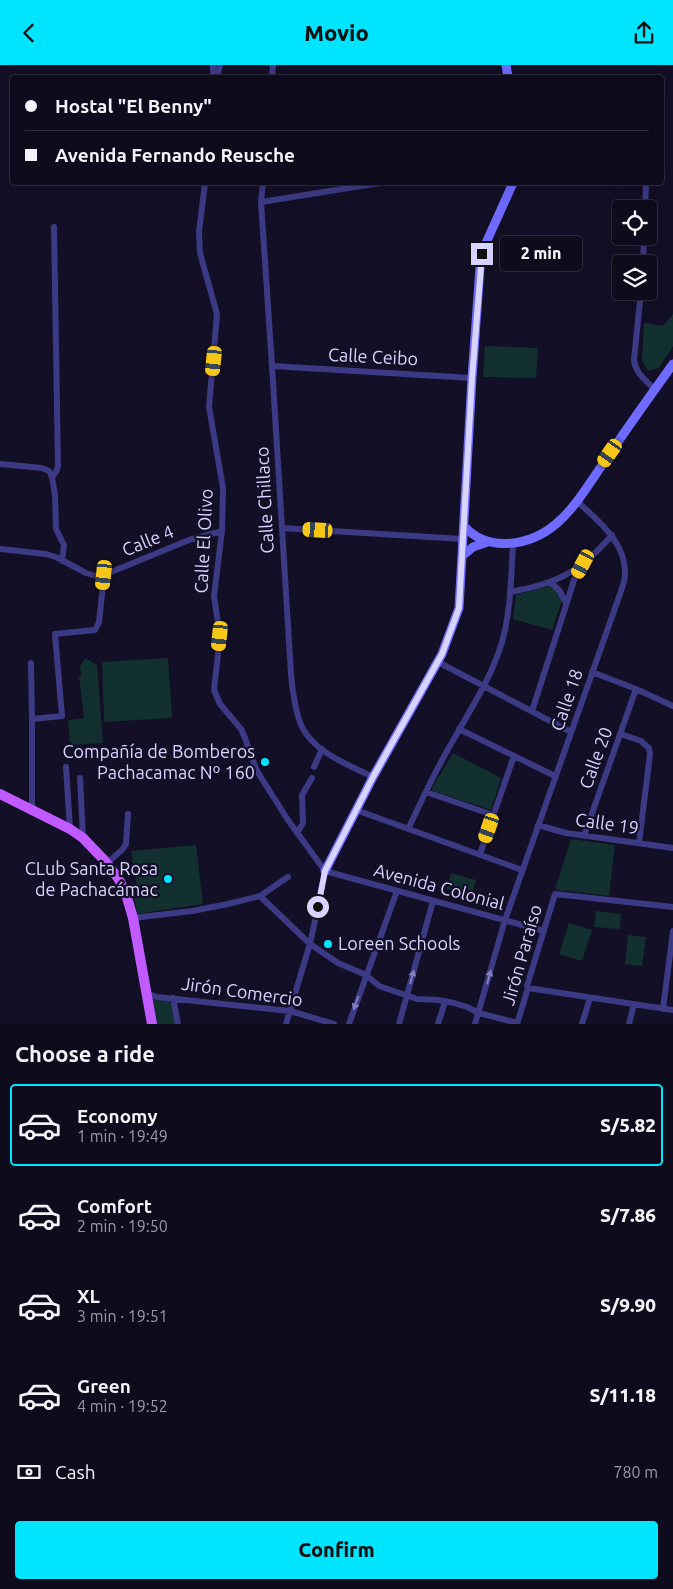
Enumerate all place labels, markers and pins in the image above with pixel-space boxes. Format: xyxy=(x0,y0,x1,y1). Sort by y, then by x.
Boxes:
place label: Compañía de Bomberos Pachacamac Nº 160 xyxy=(62,741,255,782)
marker: Compañía de Bomberos Pachacamac Nº 160 xyxy=(259,756,271,768)
place label: CLub Santa Rosa de Pachacámac xyxy=(25,858,158,899)
marker: CLub Santa Rosa de Pachacámac xyxy=(162,873,174,885)
place label: Loreen Schools xyxy=(338,933,461,953)
marker: Loreen Schools xyxy=(322,938,334,950)

